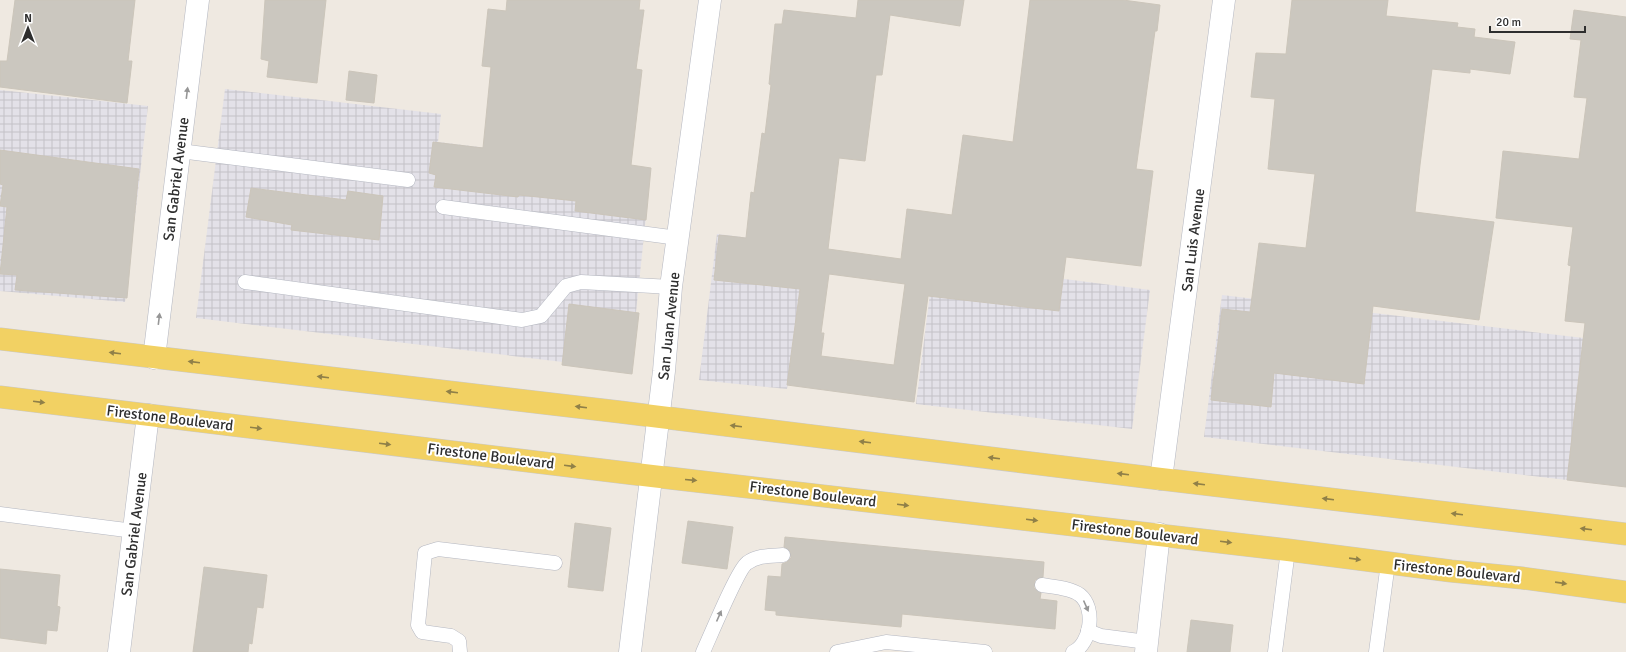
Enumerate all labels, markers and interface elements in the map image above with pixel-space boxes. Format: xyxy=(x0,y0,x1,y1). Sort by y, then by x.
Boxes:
north arrow xyxy=(8,8,48,48)
scale bar xyxy=(1490,8,1585,34)
text: N xyxy=(24,12,32,25)
text: 20 m xyxy=(1496,15,1521,30)
one-way arrow xyxy=(184,87,190,99)
street label: San Gabriel Avenue xyxy=(159,116,193,242)
street label: San Luis Avenue xyxy=(1178,187,1208,293)
street label: San Juan Avenue xyxy=(654,271,684,381)
one-way arrow xyxy=(156,313,162,325)
one-way arrow xyxy=(109,350,121,356)
one-way arrow xyxy=(188,359,200,365)
one-way arrow xyxy=(317,374,329,380)
one-way arrow xyxy=(446,389,458,395)
one-way arrow xyxy=(33,399,45,405)
street label: Firestone Boulevard xyxy=(106,401,234,435)
one-way arrow xyxy=(575,404,587,410)
one-way arrow xyxy=(730,423,742,429)
one-way arrow xyxy=(250,425,262,431)
street label: Firestone Boulevard xyxy=(427,439,555,473)
one-way arrow xyxy=(859,439,871,445)
one-way arrow xyxy=(379,440,391,447)
one-way arrow xyxy=(988,455,1000,461)
one-way arrow xyxy=(564,463,576,469)
street label: San Gabriel Avenue xyxy=(117,471,151,597)
one-way arrow xyxy=(1117,471,1129,477)
one-way arrow xyxy=(685,477,697,483)
street label: Firestone Boulevard xyxy=(749,477,877,511)
one-way arrow xyxy=(1193,480,1205,487)
one-way arrow xyxy=(1322,496,1334,502)
one-way arrow xyxy=(897,501,909,508)
one-way arrow xyxy=(1451,511,1463,517)
street label: Firestone Boulevard xyxy=(1071,515,1199,549)
one-way arrow xyxy=(1026,517,1038,523)
one-way arrow xyxy=(1580,526,1592,533)
one-way arrow xyxy=(1220,539,1232,546)
street label: Firestone Boulevard xyxy=(1393,555,1521,587)
one-way arrow xyxy=(1349,556,1361,562)
one-way arrow xyxy=(1555,580,1567,586)
one-way arrow xyxy=(1084,601,1090,613)
one-way arrow xyxy=(717,610,723,622)

